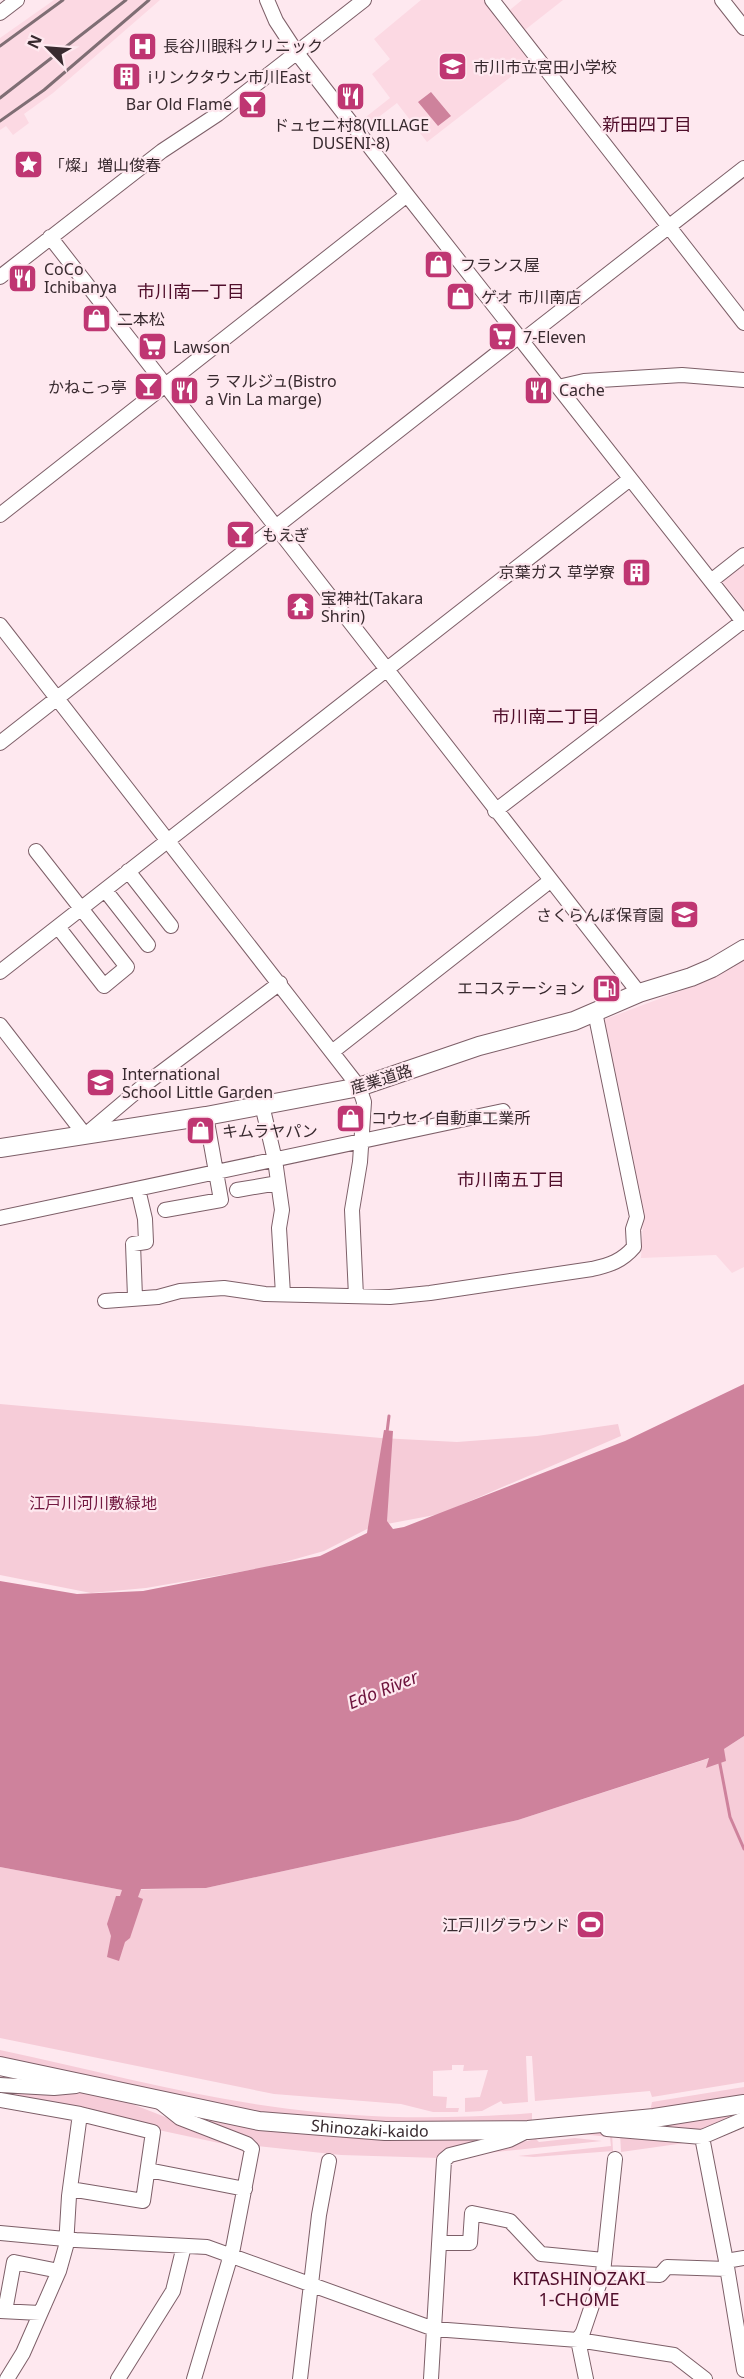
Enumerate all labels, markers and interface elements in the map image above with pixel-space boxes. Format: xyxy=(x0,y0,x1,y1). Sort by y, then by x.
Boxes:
north arrow xyxy=(18,18,78,78)
hospital icon: 長谷川眼科クリニック xyxy=(126,30,158,62)
text: N xyxy=(22,31,47,52)
place label: 長谷川眼科クリニック xyxy=(163,35,323,57)
school or university icon: 市川市立宮田小学校 xyxy=(436,51,468,83)
place label: 市川市立宮田小学校 xyxy=(473,56,617,78)
building icon: iリンクタウン市川East xyxy=(111,61,143,93)
place label: iリンクタウン市川East xyxy=(148,66,311,88)
restaurant icon: ドュセニ村8(VILLAGE DUSENI-8) xyxy=(335,81,367,113)
bar icon: Bar Old Flame xyxy=(237,88,269,120)
place label: Bar Old Flame xyxy=(126,93,232,115)
district label: 新田四丁目 xyxy=(602,112,692,136)
place label: ドュセニ村8(VILLAGE DUSENI-8) xyxy=(273,114,429,154)
place icon: 「燦」増山俊春 xyxy=(12,149,44,181)
place label: 「燦」増山俊春 xyxy=(49,154,161,176)
shop icon: フランス屋 xyxy=(423,249,455,281)
place label: フランス屋 xyxy=(460,254,540,276)
place label: CoCo Ichibanya xyxy=(44,258,117,298)
restaurant icon: CoCo Ichibanya xyxy=(7,262,39,294)
district label: 市川南一丁目 xyxy=(137,279,245,303)
shop icon: ゲオ 市川南店 xyxy=(444,281,476,313)
place label: ゲオ 市川南店 xyxy=(481,286,581,308)
shop icon: 二本松 xyxy=(80,303,112,335)
place label: 二本松 xyxy=(117,308,165,330)
supermarket icon: 7-Eleven xyxy=(486,321,518,353)
place label: 7-Eleven xyxy=(523,326,586,348)
supermarket icon: Lawson xyxy=(136,331,168,363)
place label: Lawson xyxy=(173,336,230,358)
place label: ラ マルジュ(Bistro a Vin La marge) xyxy=(205,370,337,410)
bar icon: かねこっ亭 xyxy=(132,371,164,403)
restaurant icon: ラ マルジュ(Bistro a Vin La marge) xyxy=(168,374,200,406)
restaurant icon: Cache xyxy=(522,374,554,406)
place label: かねこっ亭 xyxy=(48,376,127,398)
place label: Cache xyxy=(559,379,605,401)
bar icon: もえぎ xyxy=(225,519,257,551)
place label: もえぎ xyxy=(262,524,310,546)
building icon: 京葉ガス 草学寮 xyxy=(620,556,652,588)
place label: 京葉ガス 草学寮 xyxy=(499,561,615,583)
place label: 宝神社(Takara Shrin) xyxy=(321,587,423,627)
temple icon: 宝神社(Takara Shrin) xyxy=(284,591,316,623)
district label: 市川南二丁目 xyxy=(492,704,600,728)
school or university icon: さくらんぼ保育園 xyxy=(669,899,701,931)
place label: さくらんぼ保育園 xyxy=(536,904,664,926)
fuel station icon: エコステーション xyxy=(590,972,622,1004)
place label: エコステーション xyxy=(457,977,585,999)
street label: 産業道路 xyxy=(347,1059,415,1099)
place label: International School Little Garden xyxy=(122,1063,273,1103)
school or university icon: International School Little Garden xyxy=(85,1067,117,1099)
shop icon: コウセイ自動車工業所 xyxy=(334,1102,366,1134)
place label: コウセイ自動車工業所 xyxy=(371,1107,530,1129)
shop icon: キムラヤパン xyxy=(185,1115,217,1147)
place label: キムラヤパン xyxy=(222,1120,318,1142)
district label: 市川南五丁目 xyxy=(457,1167,565,1191)
park label: 江戸川河川敷緑地 xyxy=(29,1492,157,1514)
water label: Edo River xyxy=(344,1664,422,1714)
sports icon: 江戸川グラウンド xyxy=(575,1909,607,1941)
place label: 江戸川グラウンド xyxy=(442,1914,570,1936)
street label: Shinozaki-kaido xyxy=(310,2114,429,2142)
district label: KITASHINOZAKI 1-CHOME xyxy=(512,2266,646,2311)

